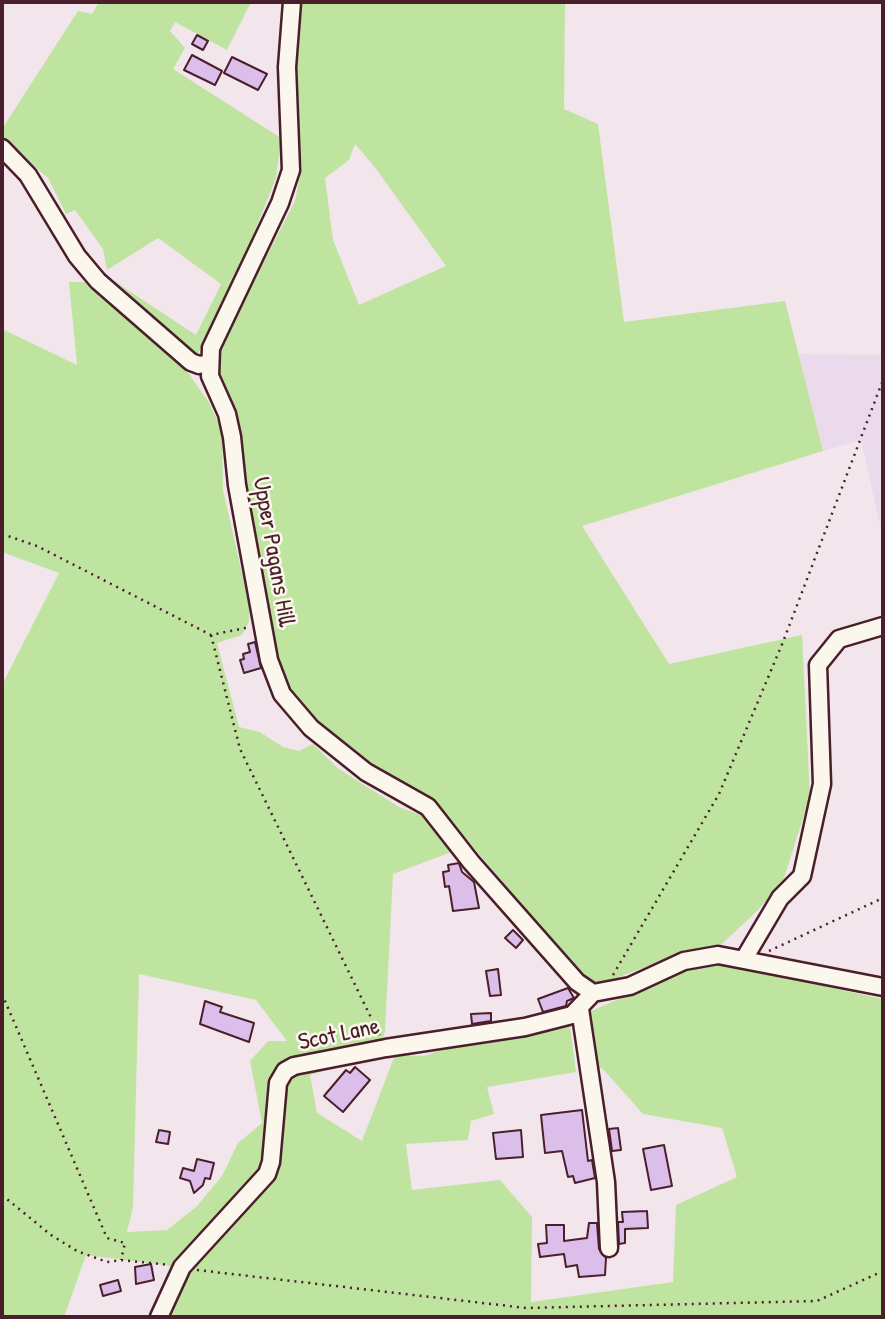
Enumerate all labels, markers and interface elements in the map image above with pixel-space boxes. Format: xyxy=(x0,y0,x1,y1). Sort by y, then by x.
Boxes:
street label: Upper Pagans Hill xyxy=(246,475,300,629)
street label: Scot Lane xyxy=(296,1012,382,1058)

